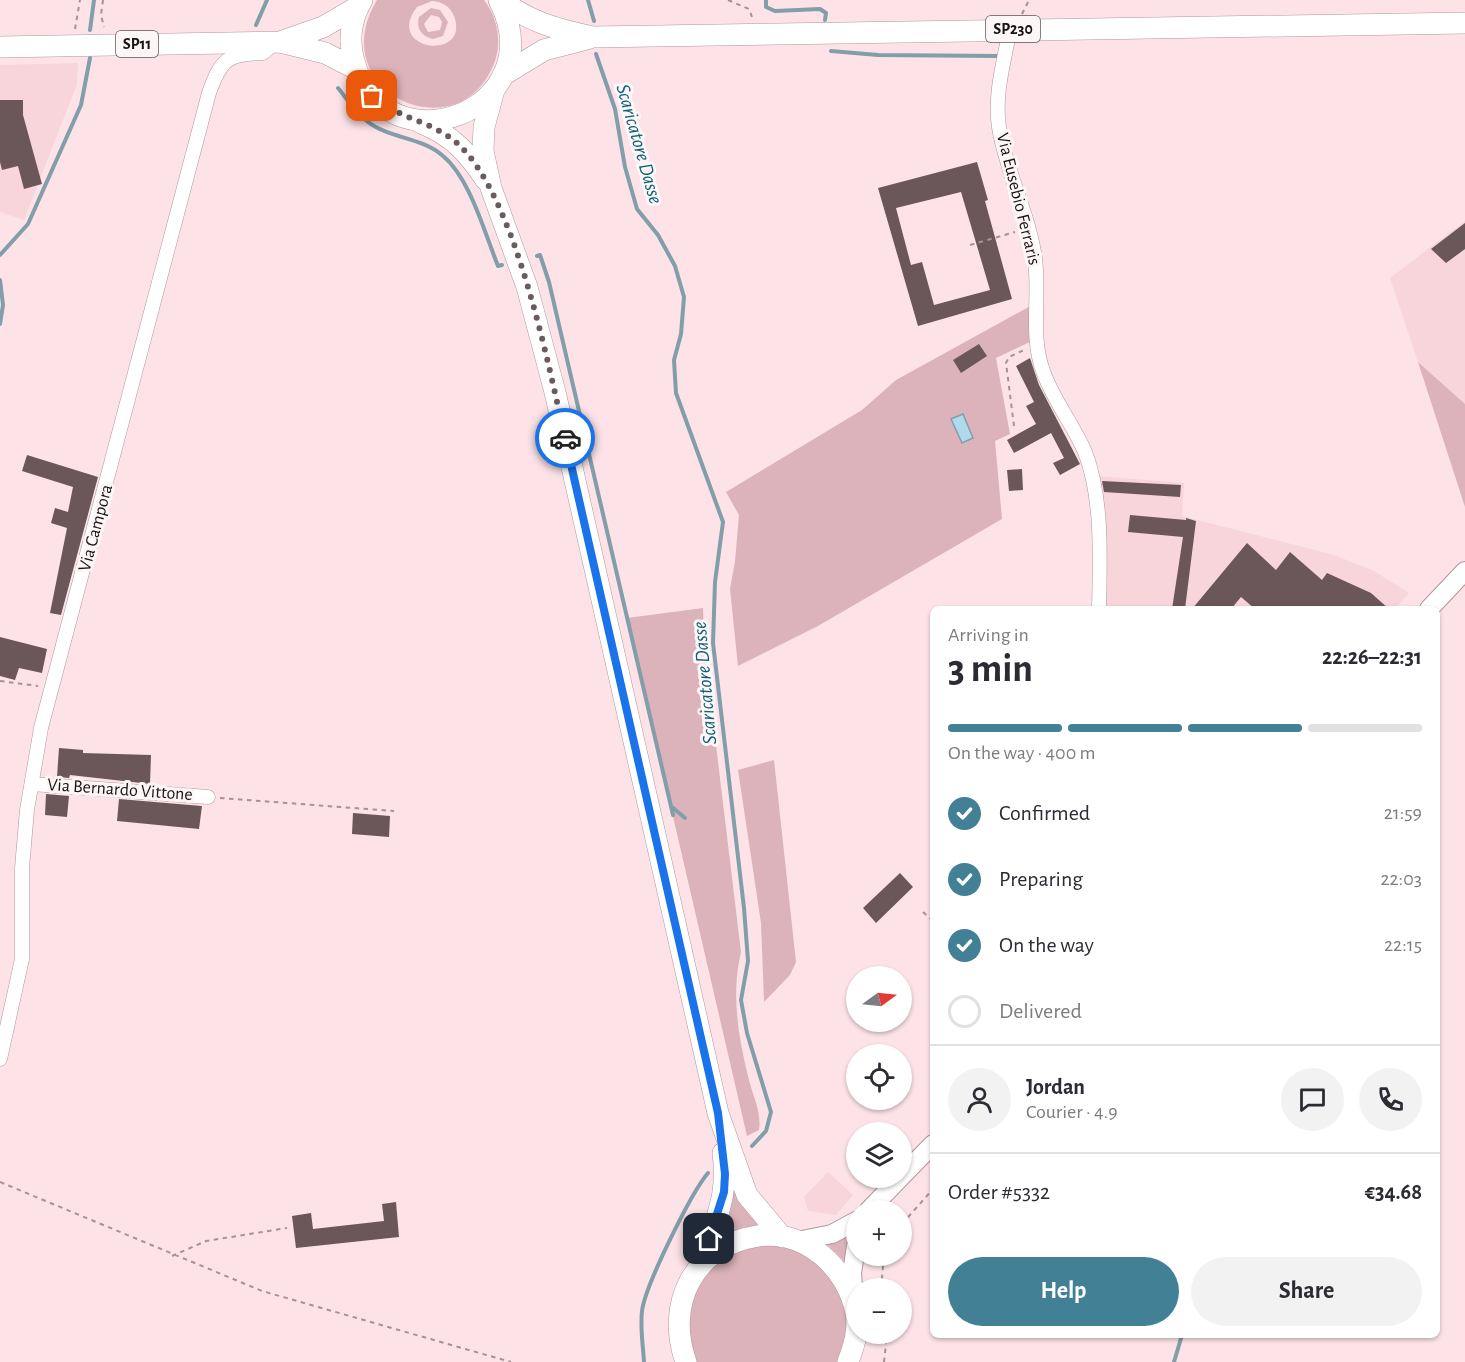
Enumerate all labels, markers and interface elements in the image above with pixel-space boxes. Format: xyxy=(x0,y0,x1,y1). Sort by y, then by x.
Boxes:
road number: SP230 xyxy=(986,16,1040,42)
road number: SP11 xyxy=(116,31,158,57)
pin xyxy=(346,70,397,121)
icon: bag xyxy=(355,79,388,112)
water label: Scaricatore Dasse xyxy=(612,82,666,207)
street label: Via Eusebio Ferraris xyxy=(993,131,1043,267)
courier xyxy=(535,408,595,468)
icon: car xyxy=(549,422,582,455)
street label: Via Campora xyxy=(76,482,116,574)
water label: Scaricatore Dasse xyxy=(690,620,720,745)
text: Arriving in xyxy=(948,625,1029,645)
text: 22:26–22:31 xyxy=(1322,646,1422,668)
text: 3 min xyxy=(948,650,1033,689)
text: On the way · 400 m xyxy=(948,743,1096,763)
street label: Via Bernardo Vittone xyxy=(47,776,193,804)
icon: check xyxy=(948,797,981,830)
text: Confirmed xyxy=(999,802,1090,824)
text: 21:59 xyxy=(1384,803,1422,823)
icon: check xyxy=(948,863,981,896)
text: Preparing xyxy=(999,868,1083,890)
text: 22:03 xyxy=(1380,869,1422,889)
icon: check xyxy=(948,929,981,962)
text: On the way xyxy=(999,934,1094,956)
text: 22:15 xyxy=(1384,935,1422,955)
north arrow xyxy=(846,966,912,1032)
map controls xyxy=(846,966,912,1344)
text: Delivered xyxy=(999,1000,1082,1022)
button: locate xyxy=(846,1044,912,1110)
button: person xyxy=(948,1068,1011,1131)
button: chat xyxy=(1281,1068,1344,1131)
button: phone xyxy=(1359,1068,1422,1131)
text: Jordan xyxy=(1026,1076,1085,1098)
text: Courier · 4.9 xyxy=(1026,1102,1118,1122)
button: layers xyxy=(846,1122,912,1188)
text: Order #5332 xyxy=(948,1181,1050,1203)
text: €34.68 xyxy=(1365,1181,1422,1203)
button: + xyxy=(846,1200,912,1266)
pin xyxy=(683,1213,734,1264)
icon: home xyxy=(692,1222,725,1255)
button: Help xyxy=(948,1257,1179,1326)
button: Share xyxy=(1191,1257,1422,1326)
button: − xyxy=(846,1278,912,1344)

